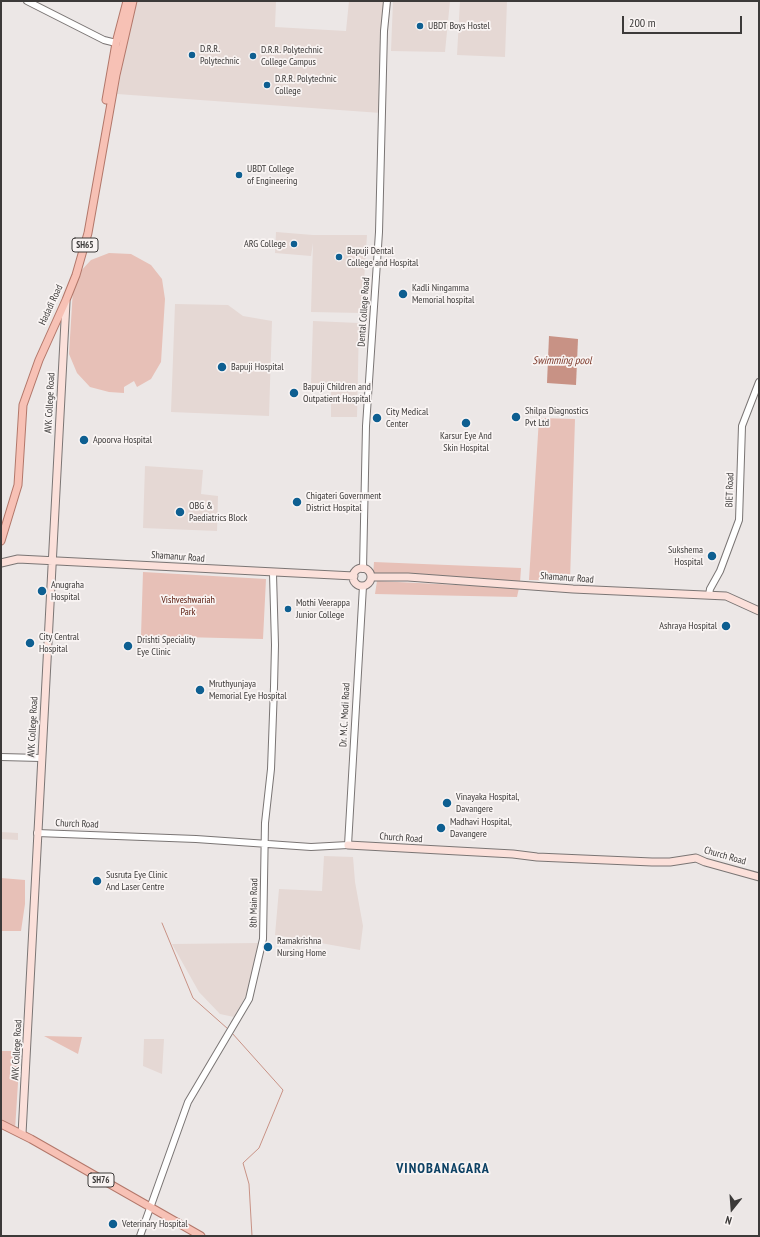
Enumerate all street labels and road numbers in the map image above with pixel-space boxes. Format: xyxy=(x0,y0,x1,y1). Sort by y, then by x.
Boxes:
road number: SH65 xyxy=(72,238,98,252)
street label: Dental College Road xyxy=(356,277,372,347)
street label: Hadadi Road xyxy=(36,283,66,327)
street label: AVK College Road xyxy=(42,372,58,434)
street label: BIET Road xyxy=(723,472,737,508)
street label: Shamanur Road xyxy=(151,549,205,565)
street label: Shamanur Road xyxy=(540,570,594,586)
street label: Dr. M.C. Modi Road xyxy=(337,683,353,747)
street label: AVK College Road xyxy=(25,696,41,758)
street label: Church Road xyxy=(55,817,99,831)
street label: Church Road xyxy=(379,831,423,845)
street label: Church Road xyxy=(703,844,747,868)
street label: 8th Main Road xyxy=(248,878,260,928)
street label: AVK College Road xyxy=(9,1019,25,1081)
road number: SH76 xyxy=(88,1173,114,1187)

